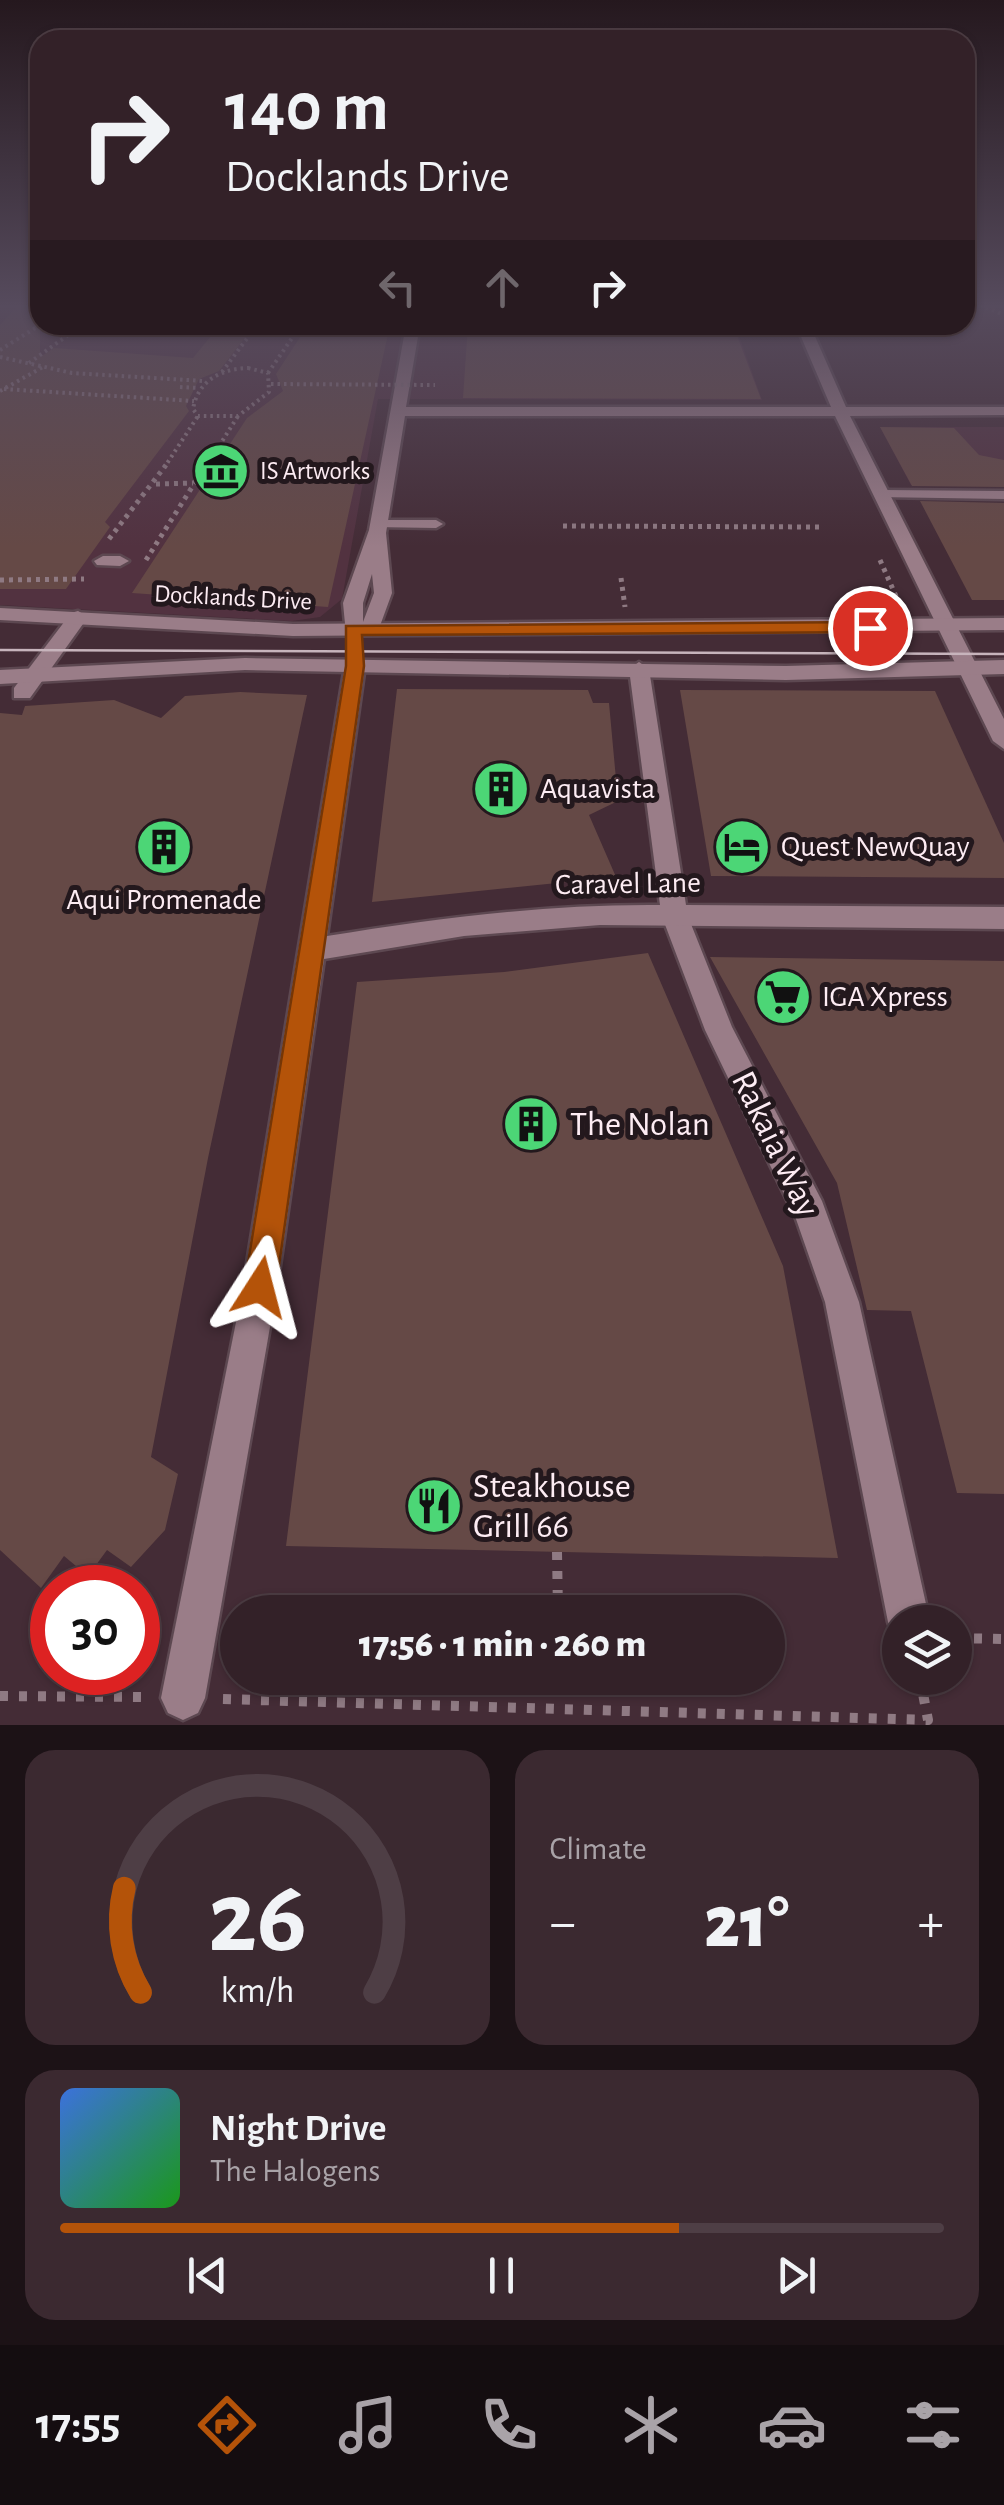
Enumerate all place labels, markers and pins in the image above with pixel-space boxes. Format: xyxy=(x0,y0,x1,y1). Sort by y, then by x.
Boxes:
museum icon: IS Artworks xyxy=(191,441,251,501)
place label: IS Artworks xyxy=(260,459,370,484)
pin xyxy=(828,586,913,671)
building icon: Aquavista xyxy=(471,759,531,819)
place label: Aquavista xyxy=(540,774,655,804)
building icon: Aqui Promenade xyxy=(134,817,194,877)
hotel icon: Quest NewQuay xyxy=(712,817,772,877)
place label: Quest NewQuay xyxy=(781,832,970,862)
place label: Aqui Promenade xyxy=(66,885,262,915)
supermarket icon: IGA Xpress xyxy=(753,967,813,1027)
place label: IGA Xpress xyxy=(822,982,948,1012)
building icon: The Nolan xyxy=(501,1094,561,1154)
place label: The Nolan xyxy=(570,1107,710,1142)
place label: Steakhouse Grill 66 xyxy=(473,1469,631,1544)
restaurant icon: Steakhouse Grill 66 xyxy=(404,1476,464,1536)

